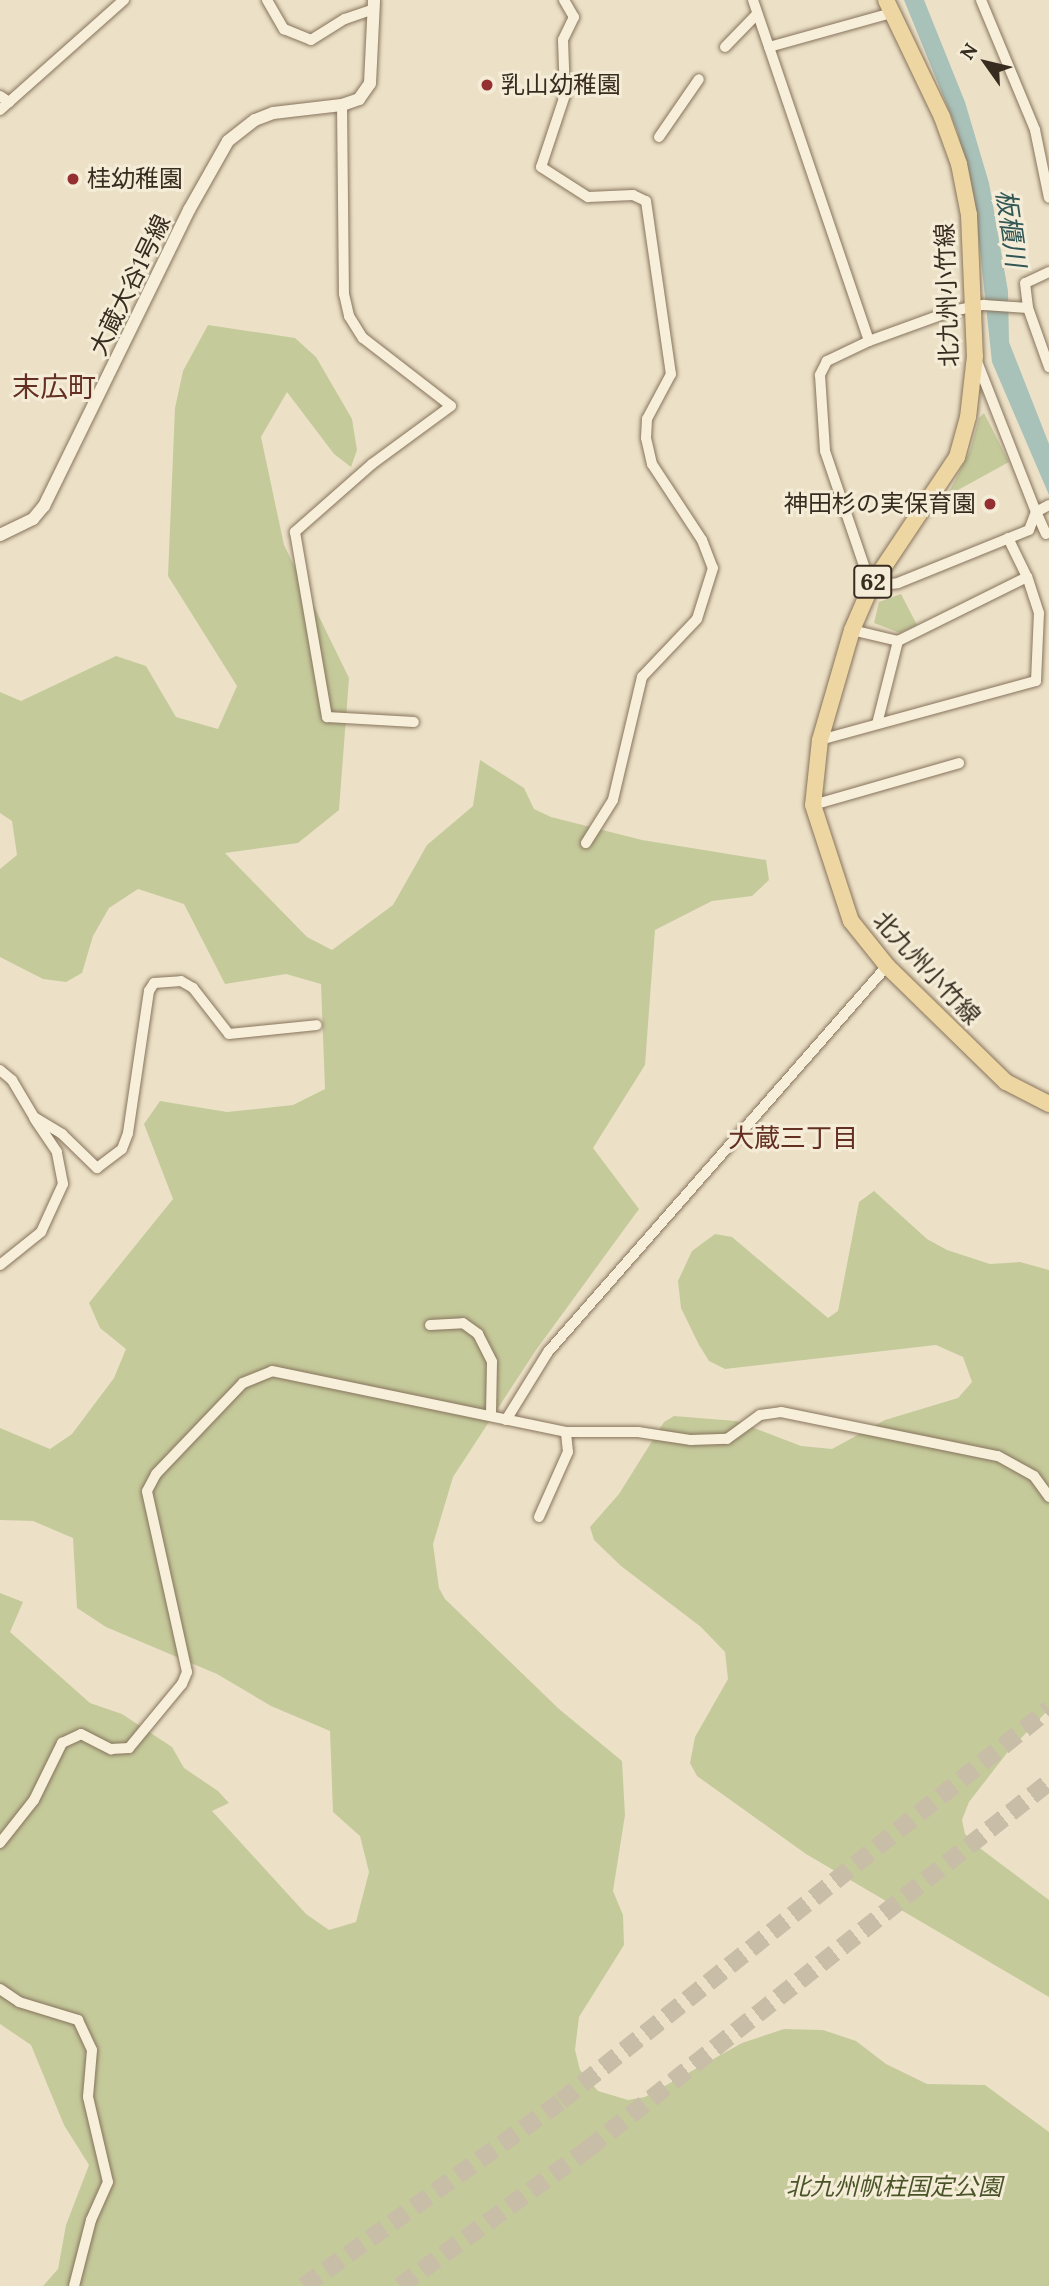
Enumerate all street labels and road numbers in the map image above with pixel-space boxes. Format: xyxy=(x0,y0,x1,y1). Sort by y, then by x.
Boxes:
street label: 大蔵大谷1号線 xyxy=(84,210,176,360)
street label: 北九州小竹線 xyxy=(930,223,964,367)
road number: 62 xyxy=(852,562,894,602)
street label: 北九州小竹線 xyxy=(867,906,987,1030)

